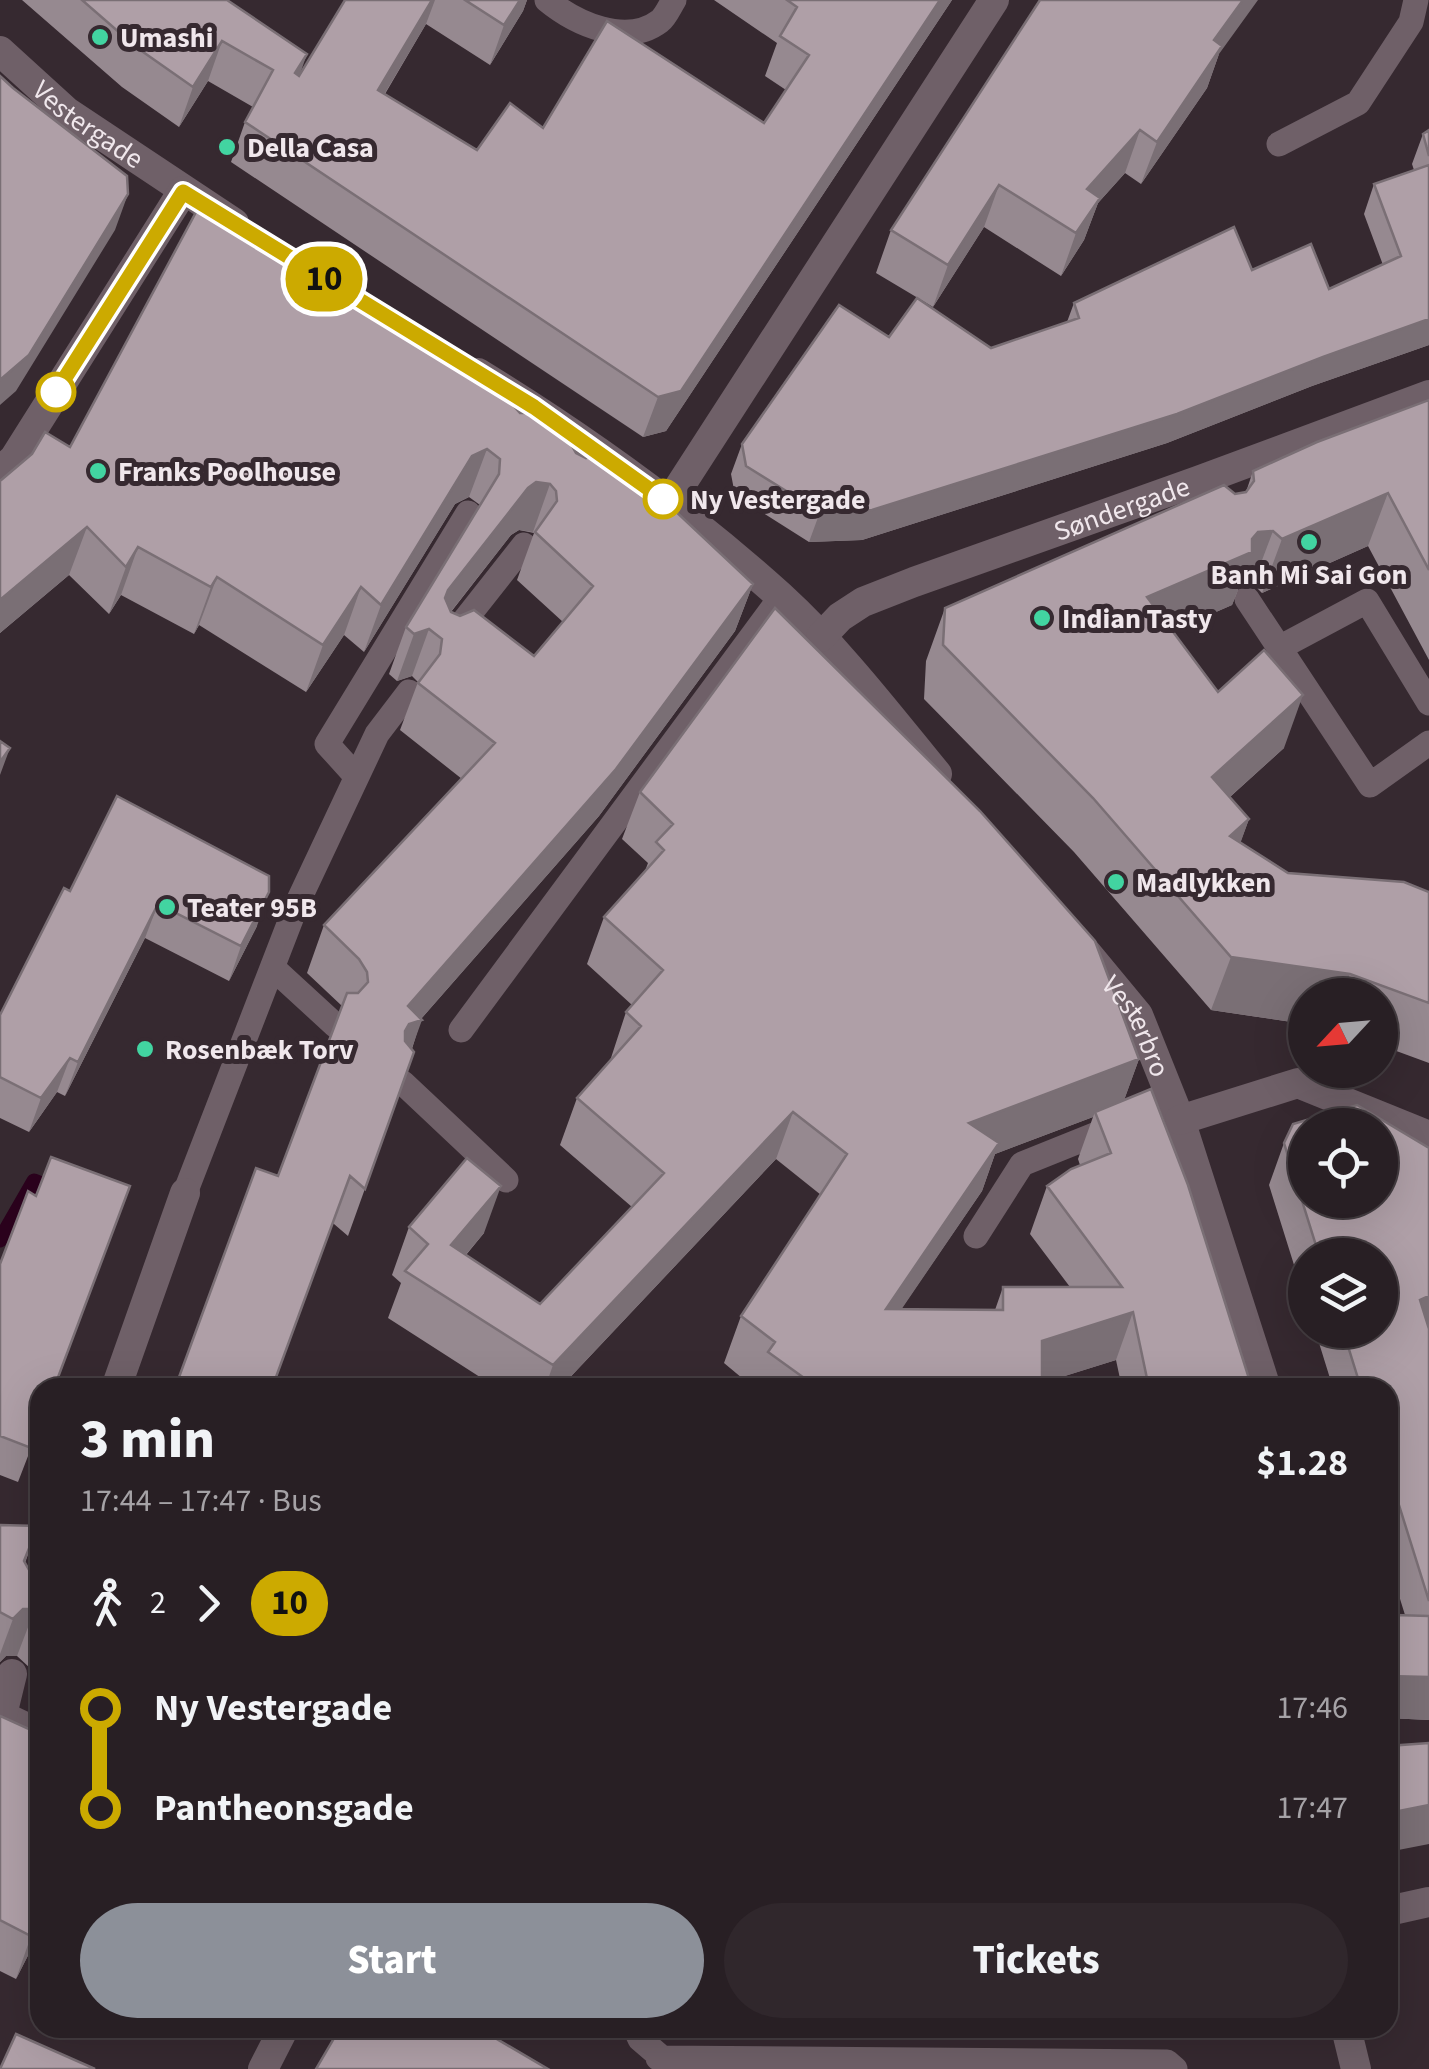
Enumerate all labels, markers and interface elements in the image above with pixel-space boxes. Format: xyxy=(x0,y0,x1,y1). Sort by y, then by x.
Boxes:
place label: Umashi xyxy=(120,18,214,58)
marker: Umashi xyxy=(89,26,111,48)
street label: Vestergade xyxy=(23,71,151,179)
place label: Della Casa xyxy=(247,128,374,168)
marker: Della Casa xyxy=(216,136,238,158)
line badge: 10 xyxy=(279,246,369,312)
text: 10 xyxy=(306,254,342,304)
unlabelled marker xyxy=(37,373,75,411)
place label: Franks Poolhouse xyxy=(118,452,336,492)
marker: Franks Poolhouse xyxy=(87,460,109,482)
street label: Søndergade xyxy=(1048,467,1195,552)
marker: Ny Vestergade xyxy=(644,480,682,518)
place label: Ny Vestergade xyxy=(690,480,866,520)
marker: Banh Mi Sai Gon xyxy=(1298,531,1320,553)
place label: Banh Mi Sai Gon xyxy=(1210,555,1408,595)
place label: Indian Tasty xyxy=(1062,599,1213,639)
marker: Indian Tasty xyxy=(1031,607,1053,629)
place label: Madlykken xyxy=(1136,863,1271,903)
marker: Madlykken xyxy=(1105,871,1127,893)
place label: Teater 95B xyxy=(187,888,317,928)
marker: Teater 95B xyxy=(156,896,178,918)
street label: Vesterbro xyxy=(1092,967,1180,1083)
north arrow xyxy=(1288,978,1398,1088)
map controls xyxy=(1288,978,1398,1348)
place label: Rosenbæk Torv xyxy=(165,1030,354,1070)
marker: Rosenbæk Torv xyxy=(134,1038,156,1060)
button: locate xyxy=(1288,1108,1398,1218)
button: layers xyxy=(1288,1238,1398,1348)
text: 3 min xyxy=(80,1401,215,1479)
text: $1.28 xyxy=(1256,1436,1348,1490)
text: 17:44 – 17:47 · Bus xyxy=(80,1478,322,1524)
icon: walk xyxy=(80,1576,135,1631)
icon: forward xyxy=(181,1576,236,1631)
text: 10 xyxy=(271,1578,308,1628)
text: 2 xyxy=(150,1580,166,1626)
text: Ny Vestergade xyxy=(154,1681,392,1735)
text: 17:46 xyxy=(1276,1685,1348,1731)
text: Pantheonsgade xyxy=(154,1781,414,1835)
text: 17:47 xyxy=(1276,1785,1348,1831)
button: Start xyxy=(80,1903,704,2018)
button: Tickets xyxy=(724,1903,1348,2018)

